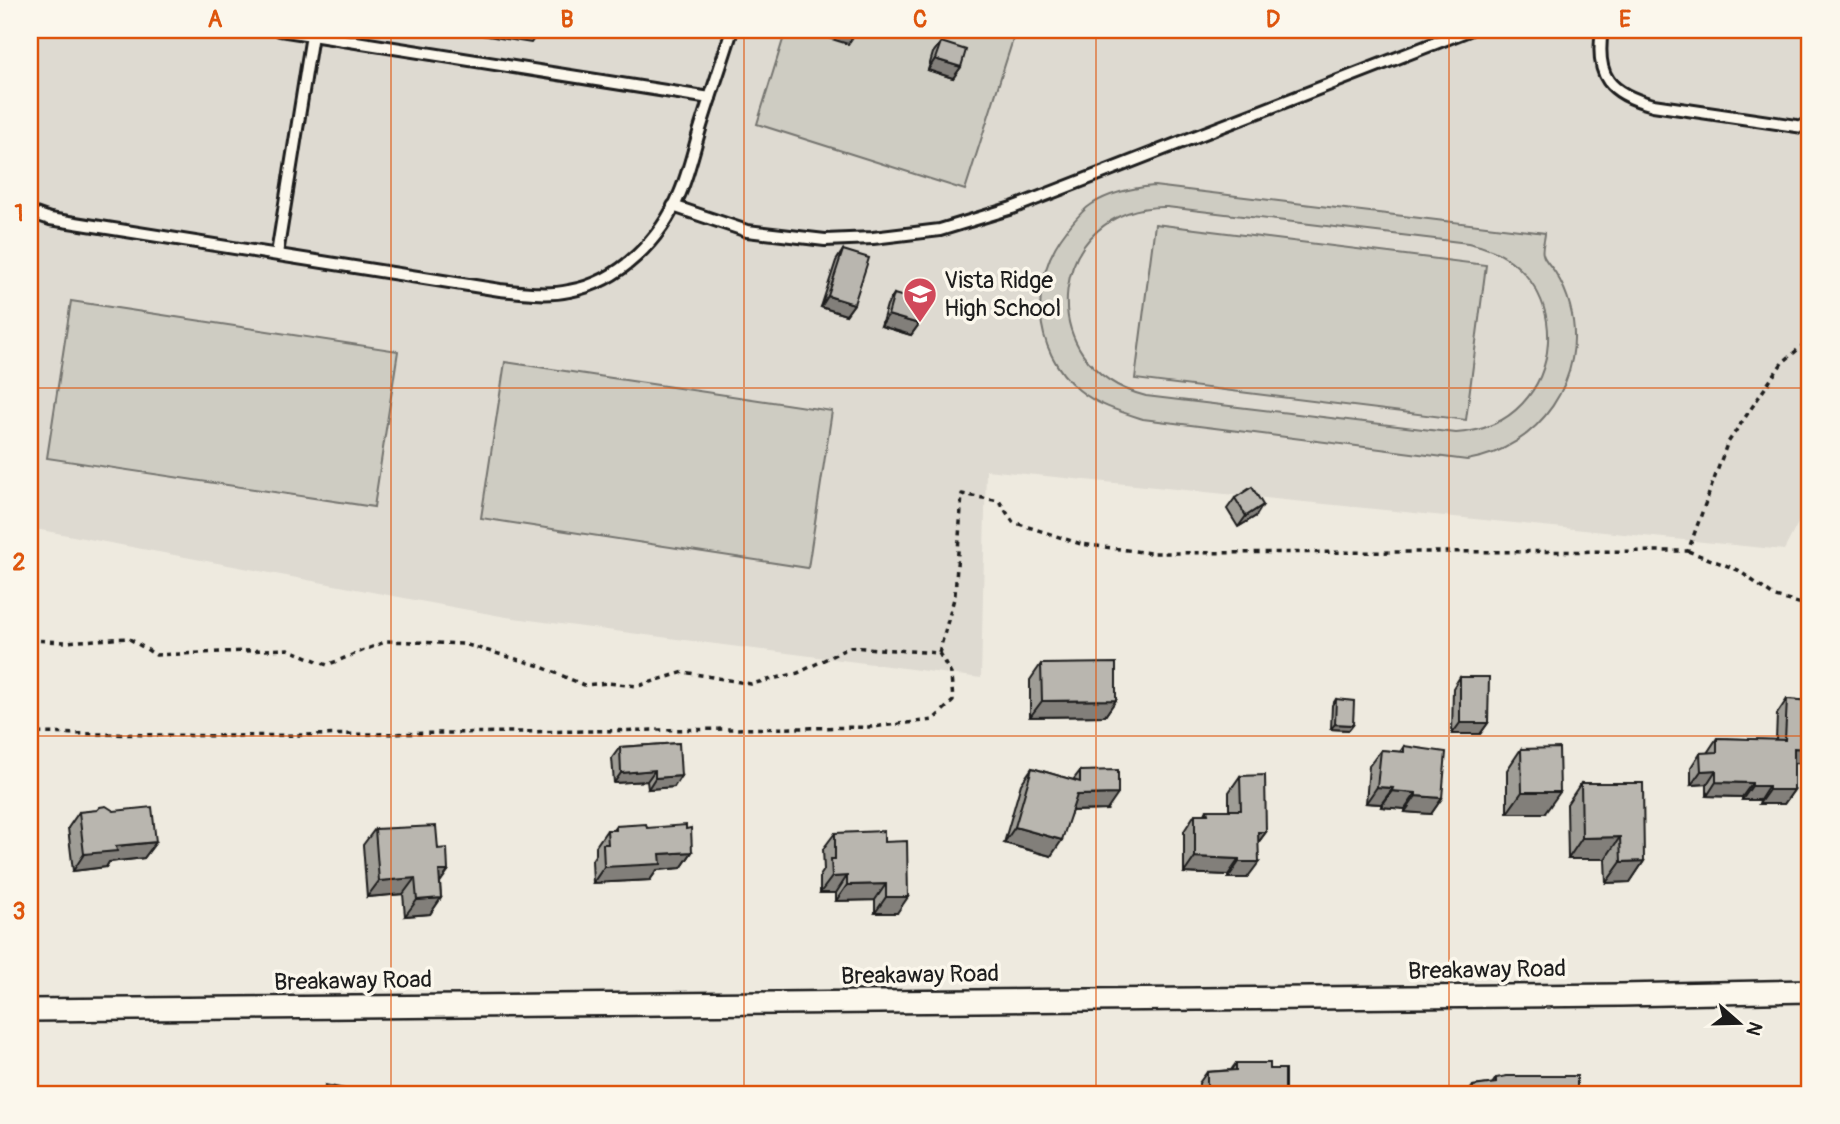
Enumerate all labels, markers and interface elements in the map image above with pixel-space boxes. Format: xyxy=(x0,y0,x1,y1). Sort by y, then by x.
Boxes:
text: A xyxy=(208,5,223,34)
text: B xyxy=(560,5,574,34)
text: C xyxy=(913,5,927,34)
text: D xyxy=(1266,5,1280,34)
text: E xyxy=(1619,5,1631,34)
text: 1 xyxy=(15,199,24,228)
place label: Vista Ridge High School xyxy=(944,266,1061,323)
school or university icon: Vista Ridge High School xyxy=(901,275,939,324)
text: 2 xyxy=(13,548,26,577)
text: 3 xyxy=(13,897,25,926)
street label: Breakaway Road xyxy=(1408,954,1566,986)
street label: Breakaway Road xyxy=(841,959,999,991)
street label: Breakaway Road xyxy=(274,965,432,997)
north arrow xyxy=(1703,988,1773,1058)
text: N xyxy=(1741,1018,1768,1039)

